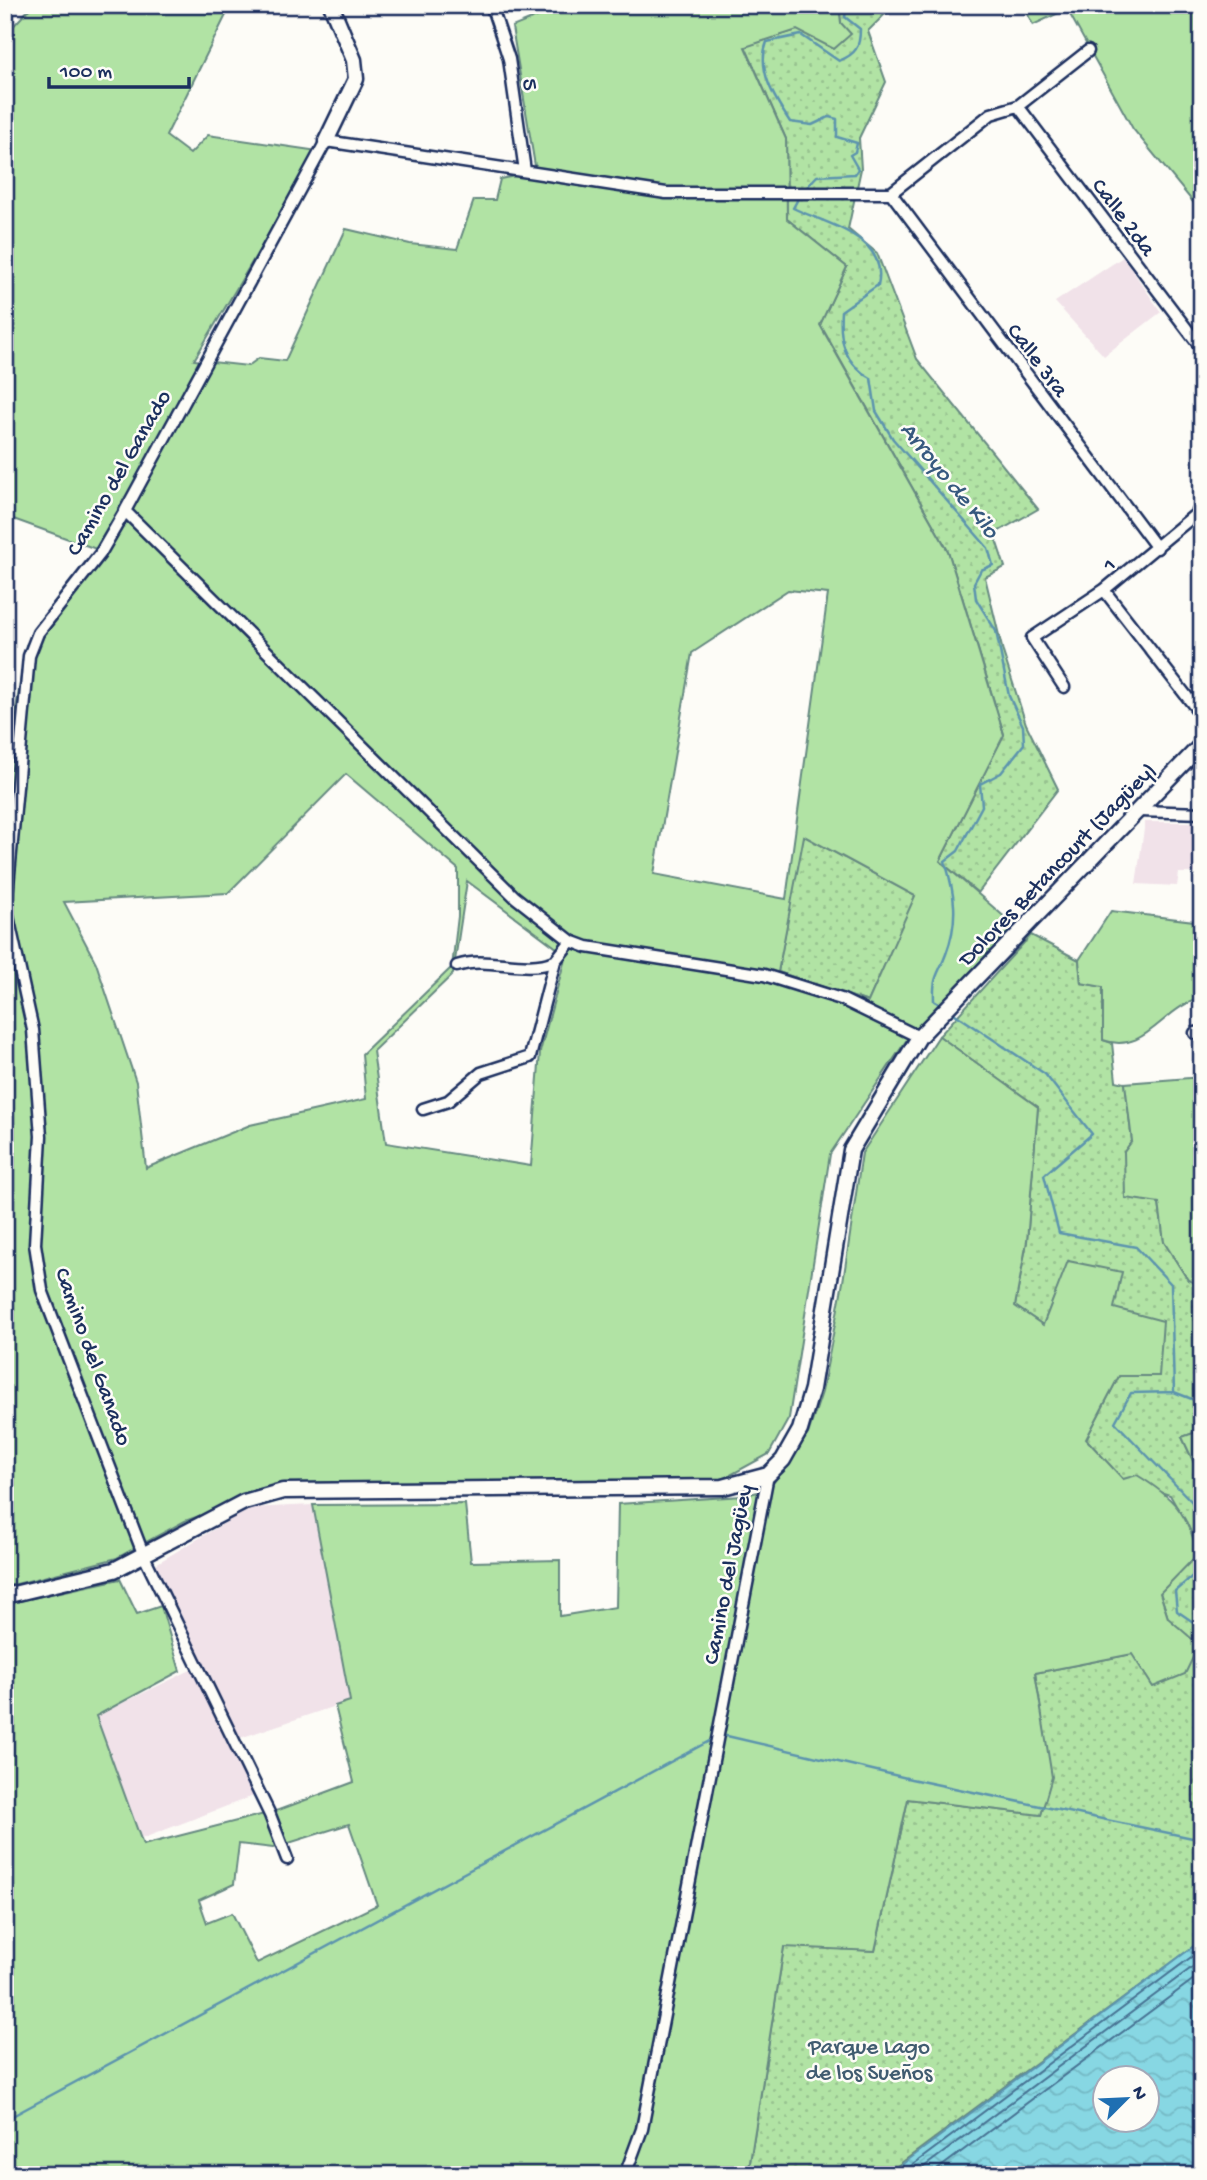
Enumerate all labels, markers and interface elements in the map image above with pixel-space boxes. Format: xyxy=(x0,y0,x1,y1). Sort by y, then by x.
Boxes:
scale bar xyxy=(49,46,189,90)
text: 100 m xyxy=(59,61,112,86)
street label: 5 xyxy=(514,77,543,92)
street label: Calle 2da xyxy=(1084,174,1161,263)
street label: Calle 3ra xyxy=(1000,319,1073,404)
street label: Camino del Ganado xyxy=(62,386,179,562)
water label: Arroyo de Kilo xyxy=(892,417,1005,547)
street label: 1 xyxy=(1097,552,1122,580)
street label: Dolores Betancourt (Jagüey) xyxy=(953,758,1163,974)
street label: Camino del Ganado xyxy=(47,1265,136,1450)
street label: Camino del Jagüey xyxy=(699,1482,760,1667)
park label: Parque Lago de los Sueños xyxy=(806,2035,933,2088)
north arrow xyxy=(1092,2064,1162,2134)
text: N xyxy=(1125,2083,1151,2104)

